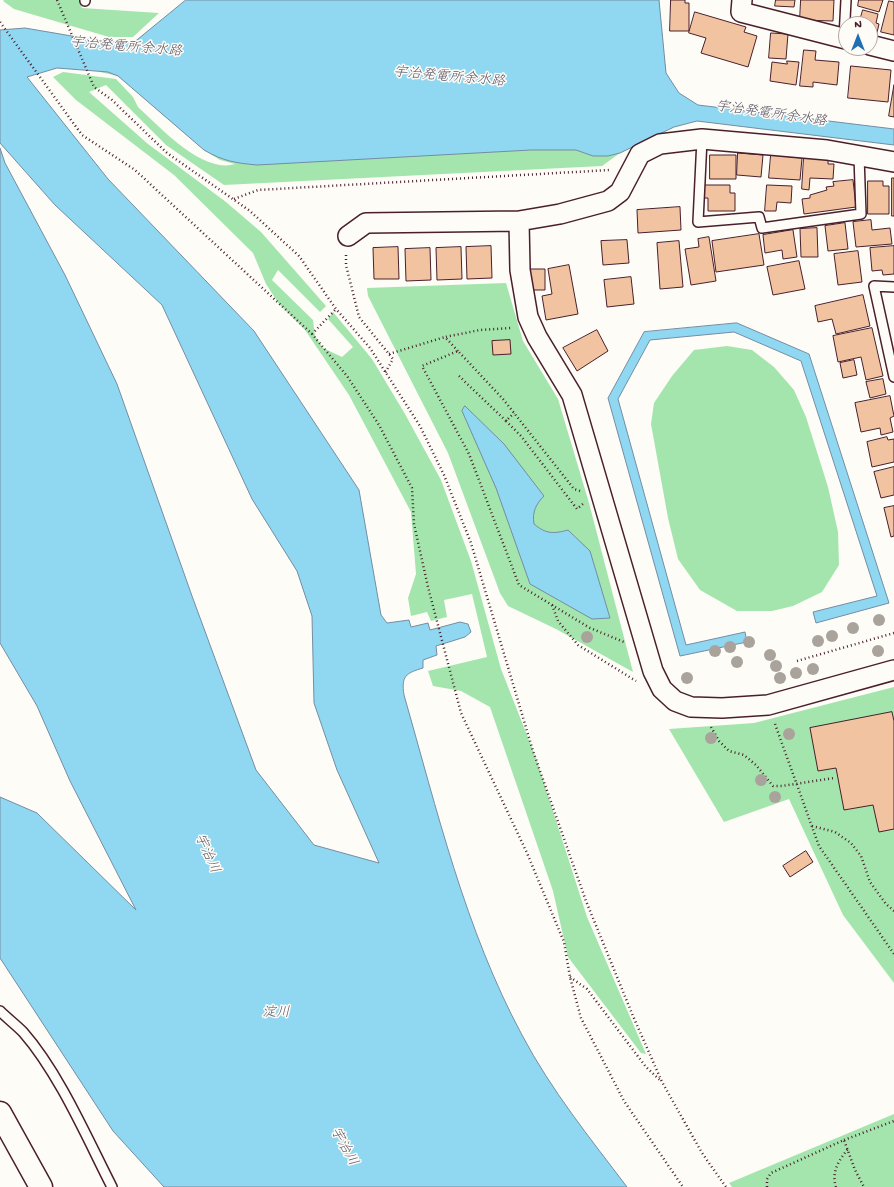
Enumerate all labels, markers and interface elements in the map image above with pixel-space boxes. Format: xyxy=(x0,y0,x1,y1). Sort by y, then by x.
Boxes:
north arrow xyxy=(838,16,878,56)
text: N xyxy=(854,19,862,31)
water label: 宇治発電所余水路 xyxy=(69,35,183,61)
water label: 宇治発電所余水路 xyxy=(392,65,506,91)
water label: 宇治発電所余水路 xyxy=(714,99,828,131)
water label: 宇治川 xyxy=(190,831,222,877)
water label: 淀川 xyxy=(262,1006,290,1022)
water label: 宇治川 xyxy=(325,1125,361,1169)

